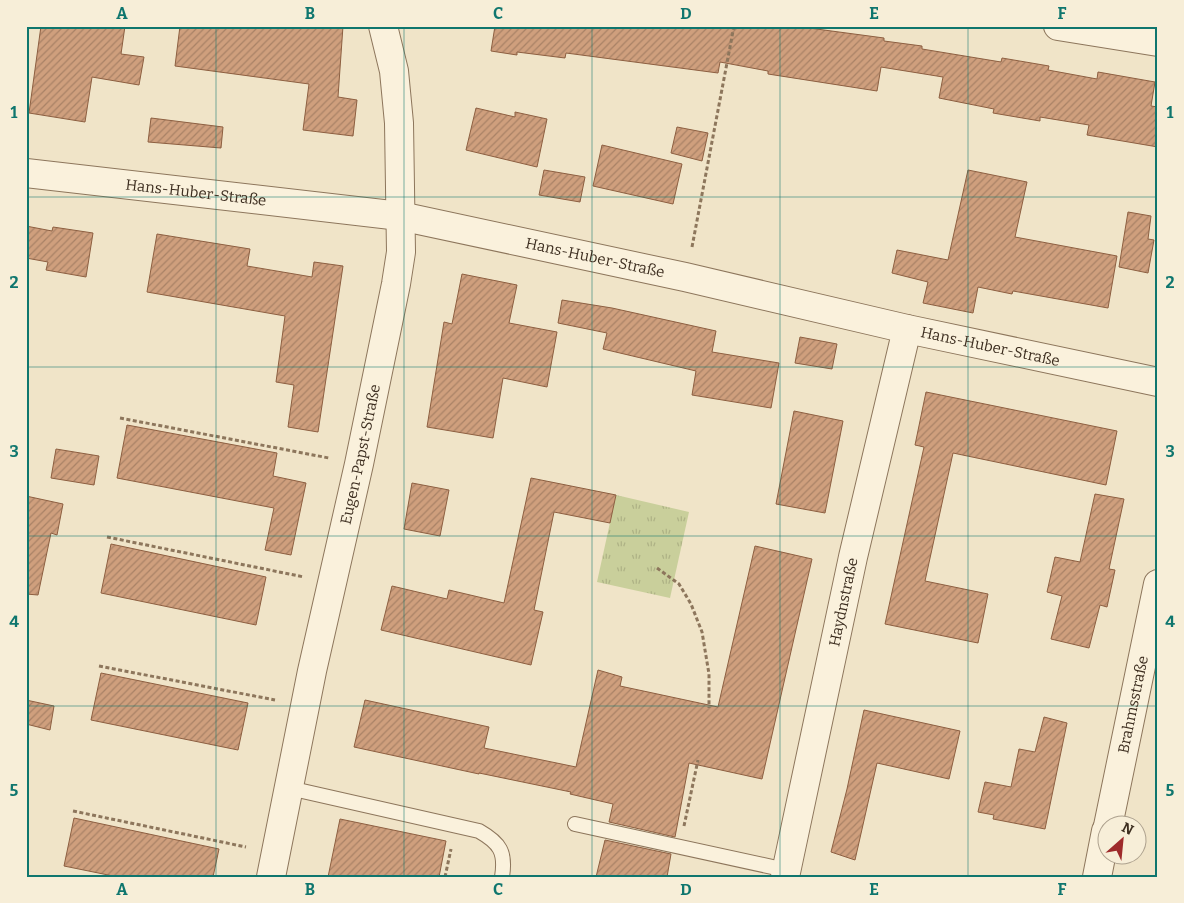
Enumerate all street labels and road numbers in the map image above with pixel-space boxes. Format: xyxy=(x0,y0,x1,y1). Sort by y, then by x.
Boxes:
street label: Hans-Huber-Straße xyxy=(125,176,267,210)
street label: Hans-Huber-Straße xyxy=(524,234,666,281)
street label: Hans-Huber-Straße xyxy=(919,323,1061,370)
street label: Eugen-Papst-Straße xyxy=(337,383,384,526)
street label: Haydnstraße xyxy=(825,556,862,648)
street label: Brahmsstraße xyxy=(1114,654,1152,755)

